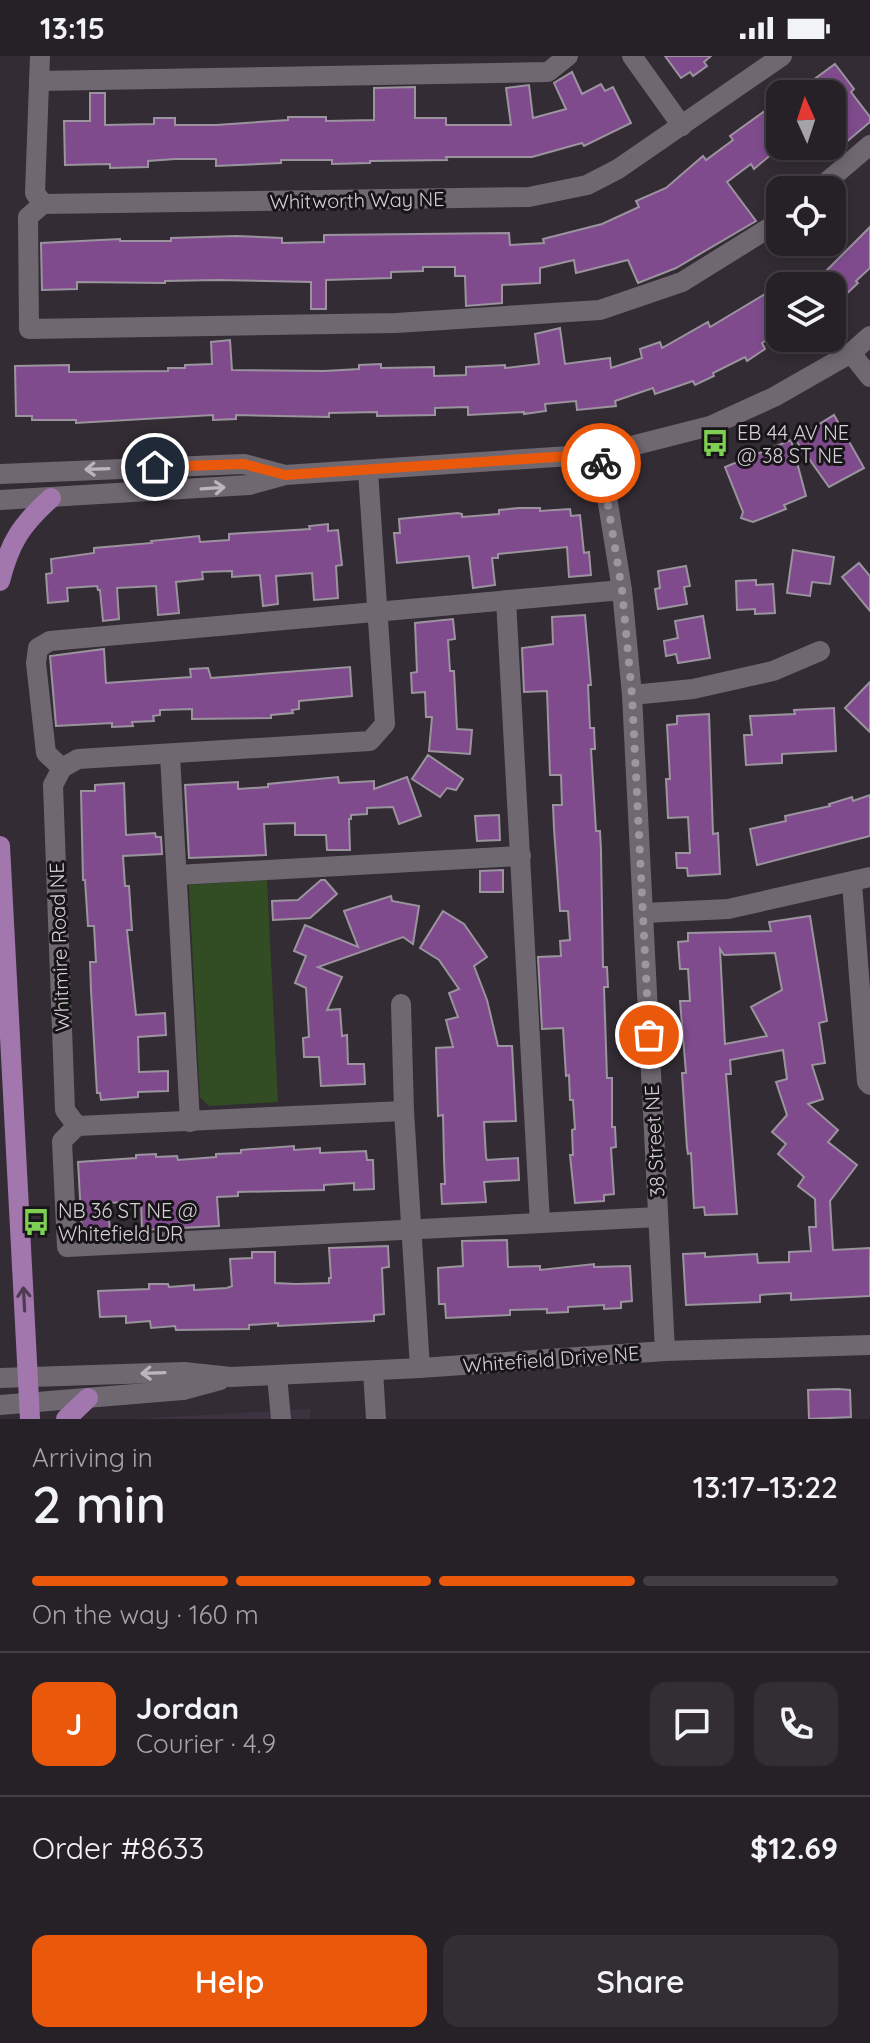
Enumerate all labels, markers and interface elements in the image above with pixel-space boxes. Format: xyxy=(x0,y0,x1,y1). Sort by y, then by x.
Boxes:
text: 13:15 xyxy=(40,9,105,47)
north arrow xyxy=(766,80,846,160)
map controls xyxy=(766,80,846,352)
button: locate xyxy=(766,176,846,256)
street label: Whitworth Way NE xyxy=(269,186,445,214)
button: layers xyxy=(766,272,846,352)
place label: EB 44 AV NE @ 38 ST NE xyxy=(737,420,849,468)
courier xyxy=(561,423,641,503)
bus stop icon: EB 44 AV NE @ 38 ST NE xyxy=(700,428,730,458)
pin xyxy=(121,433,189,501)
icon: bike xyxy=(579,441,623,485)
icon: home xyxy=(133,445,177,489)
one-way arrow xyxy=(84,462,111,477)
one-way arrow xyxy=(199,480,226,495)
street label: Whitmire Road NE xyxy=(44,862,74,1032)
pin xyxy=(615,1001,683,1069)
icon: bag xyxy=(627,1013,671,1057)
street label: 38 Street NE xyxy=(639,1084,669,1198)
place label: NB 36 ST NE @ Whitefield DR xyxy=(58,1198,197,1246)
bus stop icon: NB 36 ST NE @ Whitefield DR xyxy=(21,1207,51,1237)
one-way arrow xyxy=(16,1286,31,1313)
street label: Whitefield Drive NE xyxy=(462,1340,640,1378)
one-way arrow xyxy=(140,1366,167,1381)
text: Arriving in xyxy=(32,1441,153,1474)
text: 13:17–13:22 xyxy=(693,1468,838,1506)
text: 2 min xyxy=(32,1471,166,1536)
text: On the way · 160 m xyxy=(32,1598,259,1631)
button: chat xyxy=(650,1682,734,1766)
button: phone xyxy=(754,1682,838,1766)
text: Jordan xyxy=(136,1689,239,1727)
text: J xyxy=(66,1705,82,1743)
text: Courier · 4.9 xyxy=(136,1727,276,1760)
text: Order #8633 xyxy=(32,1829,204,1867)
text: $12.69 xyxy=(750,1829,838,1867)
button: Help xyxy=(32,1935,427,2027)
button: Share xyxy=(443,1935,838,2027)

